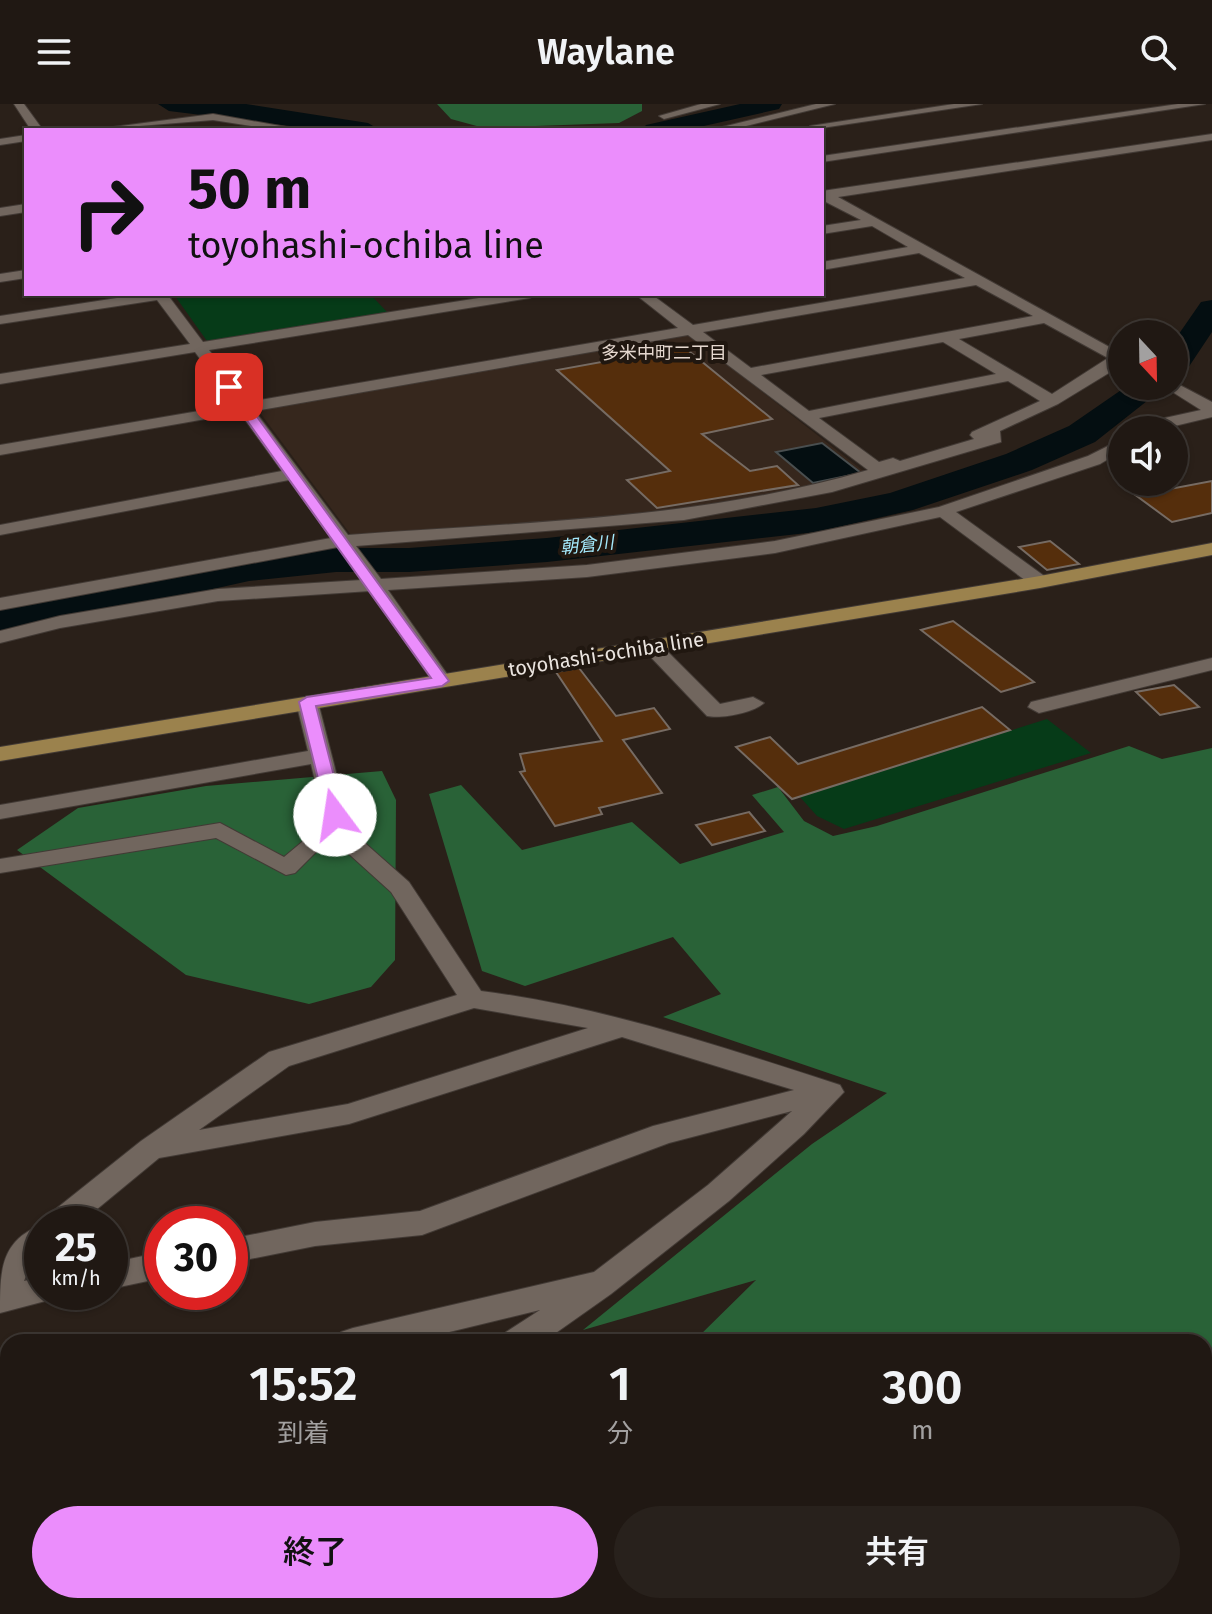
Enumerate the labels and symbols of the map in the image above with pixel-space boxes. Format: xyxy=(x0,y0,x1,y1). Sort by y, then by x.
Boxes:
north arrow xyxy=(1108,320,1188,400)
district label: 多米中町二丁目 xyxy=(601,342,727,364)
pin xyxy=(195,353,263,421)
water label: 朝倉川 xyxy=(559,531,617,559)
street label: toyohashi-ochiba line xyxy=(506,627,706,681)
position arrow xyxy=(293,773,377,857)
speed limit sign: 30 xyxy=(144,1206,248,1310)

